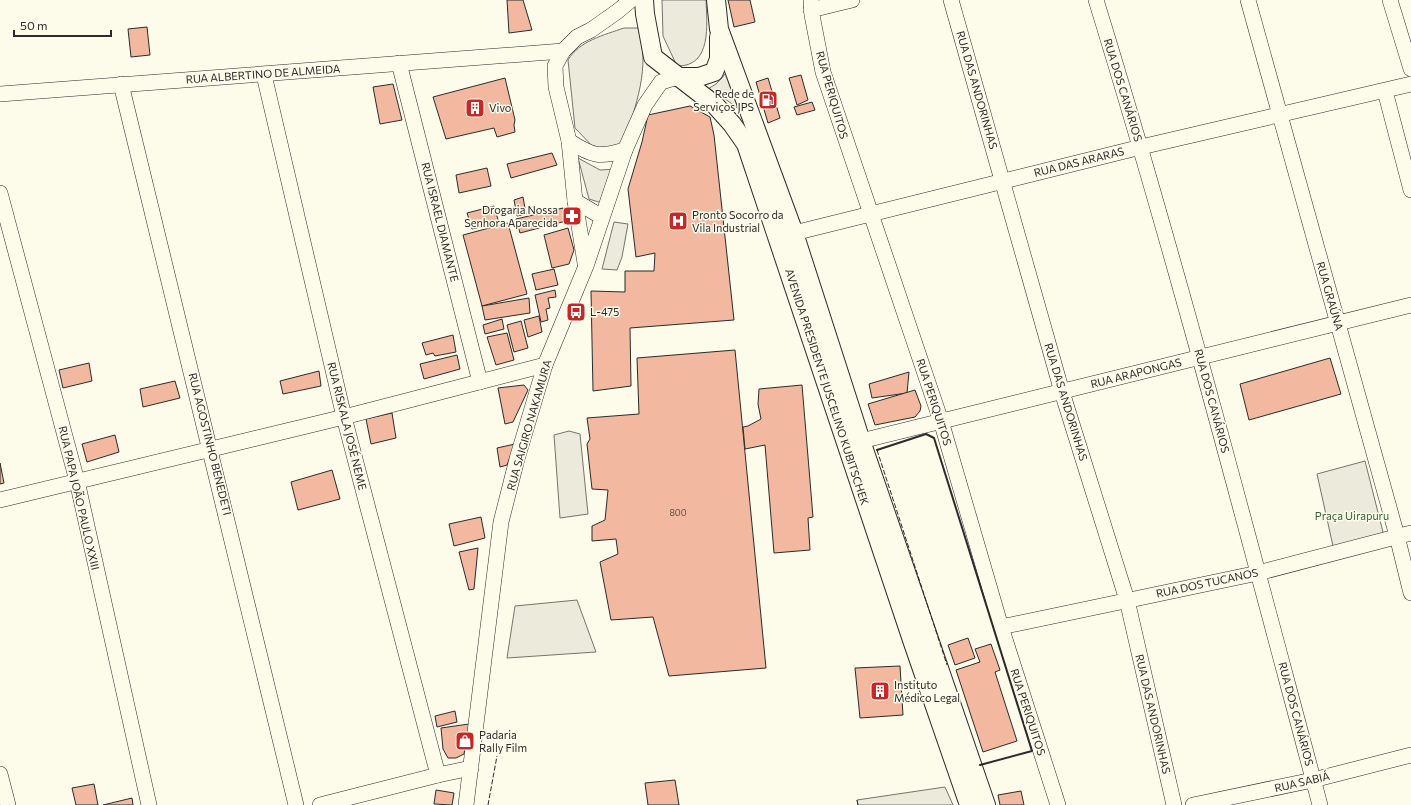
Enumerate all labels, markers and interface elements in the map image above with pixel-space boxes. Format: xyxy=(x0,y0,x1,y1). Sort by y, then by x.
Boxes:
scale bar xyxy=(14,12,111,38)
text: 50 m xyxy=(20,18,48,32)
street label: RUA DAS ANDORINHAS xyxy=(954,29,1001,151)
street label: RUA DOS CANÁRIOS xyxy=(1102,36,1146,143)
street label: RUA PERIQUITOS xyxy=(814,49,851,140)
street label: RUA ALBERTINO DE ALMEIDA xyxy=(185,62,341,85)
place label: Rede de Serviços JPS xyxy=(693,87,754,114)
fuel station icon: Rede de Serviços JPS xyxy=(757,89,779,111)
building icon: Vivo xyxy=(464,97,486,119)
place label: Vivo xyxy=(489,101,512,114)
street label: RUA DAS ARARAS xyxy=(1032,144,1125,179)
street label: RUA ISRAEL DIAMANTE xyxy=(419,161,462,283)
place label: Drogaria Nossa Senhora Aparecida xyxy=(464,203,558,229)
pharmacy icon: Drogaria Nossa Senhora Aparecida xyxy=(561,205,583,227)
place label: Pronto Socorro da Vila Industrial xyxy=(692,208,784,234)
hospital icon: Pronto Socorro da Vila Industrial xyxy=(667,210,689,232)
street label: RUA GRAÚNA xyxy=(1314,260,1348,332)
street label: AVENIDA PRESIDENTE JUSCELINO KUBITSCHEK xyxy=(782,267,872,508)
bus stop icon: L-475 xyxy=(565,301,587,323)
place label: L-475 xyxy=(590,305,619,318)
street label: RUA DAS ANDORINHAS xyxy=(1042,341,1091,462)
street label: RUA DOS CANÁRIOS xyxy=(1192,347,1234,454)
street label: RUA ARAPONGAS xyxy=(1089,355,1183,390)
street label: RUA PERIQUITOS xyxy=(914,357,955,447)
street label: RUA SAIGIRO NAKAMURA xyxy=(504,358,554,492)
street label: RUA RISKALA JOSÉ NEME xyxy=(324,360,371,492)
street label: RUA AGOSTINHO BENEDETI xyxy=(187,371,234,516)
street label: RUA PAPA JOÃO PAULO XXIII xyxy=(56,424,102,572)
house number: 800 xyxy=(669,507,687,518)
park label: Praça Uirapuru xyxy=(1315,509,1389,522)
street label: RUA DOS TUCANOS xyxy=(1155,565,1259,600)
street label: RUA DAS ANDORINHAS xyxy=(1133,653,1174,775)
street label: RUA DOS CANÁRIOS xyxy=(1276,660,1318,767)
street label: RUA PERIQUITOS xyxy=(1008,667,1049,757)
place label: Instituto Médico Legal xyxy=(894,678,960,704)
building icon: Instituto Médico Legal xyxy=(869,680,891,702)
place label: Padaria Rally Film xyxy=(479,728,527,754)
shop icon: Padaria Rally Film xyxy=(454,730,476,752)
street label: RUA SABIÁ xyxy=(1273,768,1331,794)

